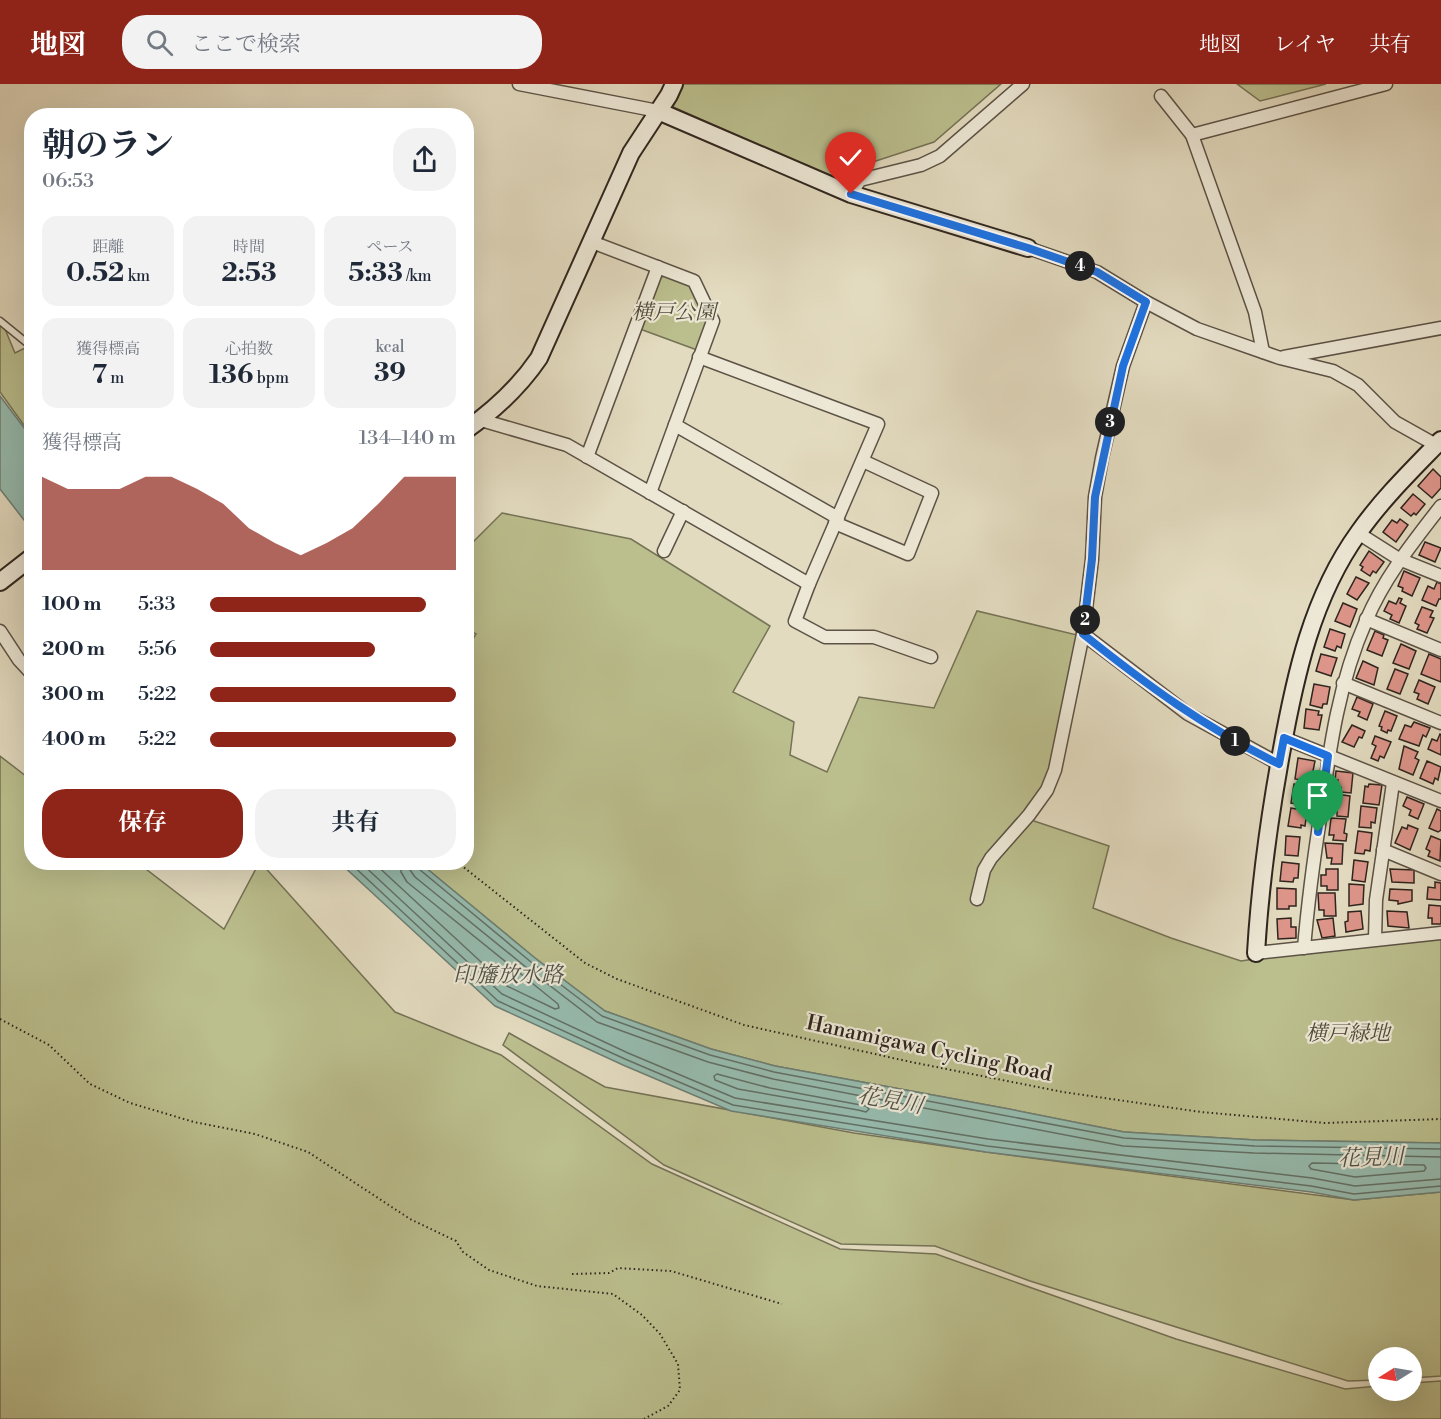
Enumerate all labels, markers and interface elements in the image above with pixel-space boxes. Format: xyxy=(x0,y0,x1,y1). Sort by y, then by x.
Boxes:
search box xyxy=(122,15,542,69)
icon: search xyxy=(143,26,176,59)
text: 地図 xyxy=(30,28,86,63)
text: ここで検索 xyxy=(191,31,301,58)
text: 地図 xyxy=(1199,32,1241,58)
text: レイヤ xyxy=(1274,32,1336,58)
text: 共有 xyxy=(1369,32,1411,58)
text: 朝のラン xyxy=(42,126,174,167)
button: share xyxy=(393,128,456,191)
pin xyxy=(825,132,876,194)
icon: check xyxy=(834,141,867,174)
text: 06:53 xyxy=(42,169,94,194)
text: 距離 xyxy=(92,237,124,257)
text: 時間 xyxy=(233,237,265,257)
text: ペース xyxy=(366,237,414,257)
pin: 4 xyxy=(1065,251,1095,281)
text: 4 xyxy=(1075,256,1085,276)
text: 0.52 xyxy=(66,257,124,289)
text: 2:53 xyxy=(221,257,277,289)
text: 5:33 xyxy=(348,257,403,289)
text: km xyxy=(124,266,150,286)
text: /km xyxy=(403,266,432,286)
park label: 横戸公園 xyxy=(632,300,719,326)
text: kcal xyxy=(375,337,405,357)
text: 獲得標高 xyxy=(76,339,140,359)
text: 心拍数 xyxy=(225,339,273,359)
text: 39 xyxy=(374,357,406,389)
text: 7 xyxy=(92,359,107,391)
text: 136 xyxy=(209,359,253,391)
text: m xyxy=(107,368,124,388)
text: bpm xyxy=(253,368,289,388)
pin: 3 xyxy=(1095,407,1125,437)
text: 3 xyxy=(1105,412,1115,432)
text: 134–140 m xyxy=(359,426,456,451)
text: 獲得標高 xyxy=(42,431,122,456)
text: 100 m xyxy=(42,592,101,617)
text: 5:33 xyxy=(138,592,176,617)
pin: 2 xyxy=(1070,605,1100,635)
text: 2 xyxy=(1080,610,1090,630)
text: 200 m xyxy=(42,637,105,662)
text: 5:56 xyxy=(138,637,177,662)
text: 300 m xyxy=(42,682,105,707)
text: 5:22 xyxy=(138,682,176,707)
pin: 1 xyxy=(1220,726,1250,756)
text: 400 m xyxy=(42,727,106,752)
text: 5:22 xyxy=(138,727,176,752)
text: 1 xyxy=(1231,731,1239,751)
pin xyxy=(1292,770,1343,832)
icon: arrive xyxy=(1301,779,1334,812)
button: 保存 xyxy=(42,789,243,858)
button: 共有 xyxy=(255,789,456,858)
water label: 印旛放水路 xyxy=(453,962,565,989)
street label: Hanamigawa Cycling Road xyxy=(804,1010,1054,1088)
park label: 横戸緑地 xyxy=(1306,1021,1392,1047)
water label: 花見川 xyxy=(855,1082,927,1120)
water label: 花見川 xyxy=(1338,1143,1406,1173)
north arrow xyxy=(1368,1347,1422,1401)
map controls xyxy=(1368,1347,1422,1401)

